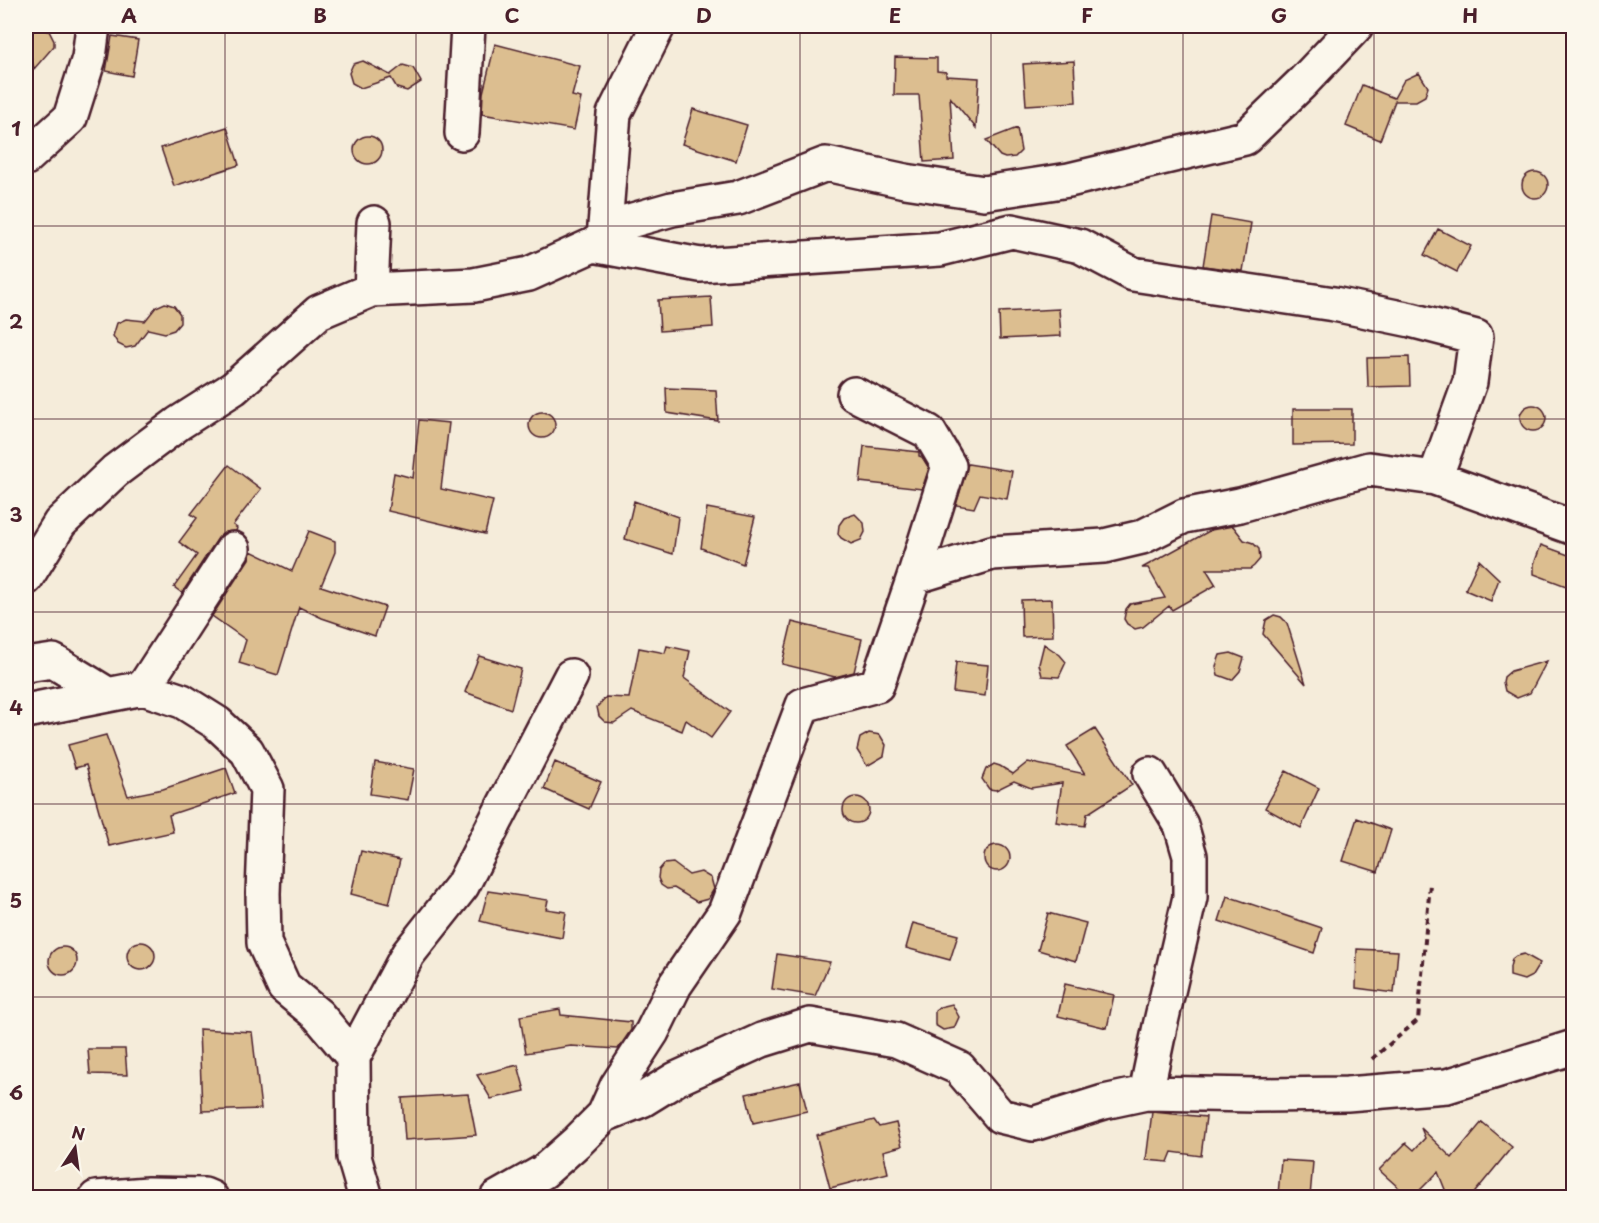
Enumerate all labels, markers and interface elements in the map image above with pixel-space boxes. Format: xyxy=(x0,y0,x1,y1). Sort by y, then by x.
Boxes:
text: A xyxy=(121,0,137,30)
text: B xyxy=(313,0,327,30)
text: C xyxy=(504,0,520,30)
text: D xyxy=(696,0,712,30)
text: E xyxy=(889,0,901,30)
text: F xyxy=(1081,0,1093,30)
text: G xyxy=(1271,0,1287,30)
text: H xyxy=(1462,0,1478,30)
text: 1 xyxy=(11,113,21,143)
text: 2 xyxy=(9,306,23,336)
text: 3 xyxy=(9,499,23,529)
text: 4 xyxy=(9,692,23,722)
text: 5 xyxy=(10,885,22,915)
text: 6 xyxy=(9,1077,23,1107)
north arrow xyxy=(45,1118,105,1178)
text: N xyxy=(70,1119,87,1146)

